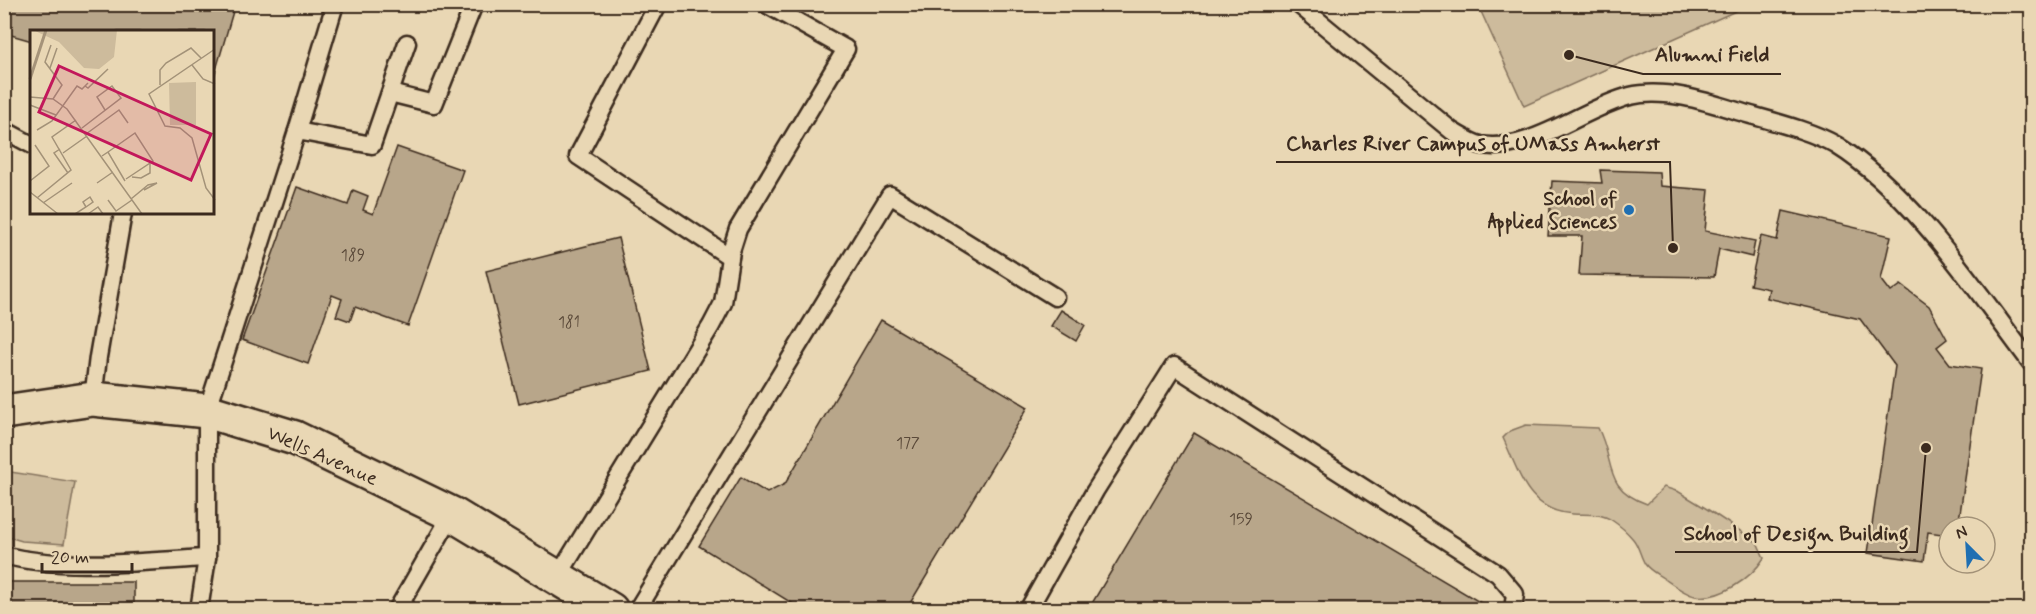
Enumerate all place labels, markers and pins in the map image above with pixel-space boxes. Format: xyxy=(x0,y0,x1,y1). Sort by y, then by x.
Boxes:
callout: Alumni Field xyxy=(1643,35,1781,74)
callout: Charles River Campus of UMass Amherst xyxy=(1276,123,1670,162)
place label: School of Applied Sciences xyxy=(1488,186,1617,237)
marker: School of Applied Sciences xyxy=(1622,203,1636,217)
callout: School of Design Building xyxy=(1675,513,1917,552)

